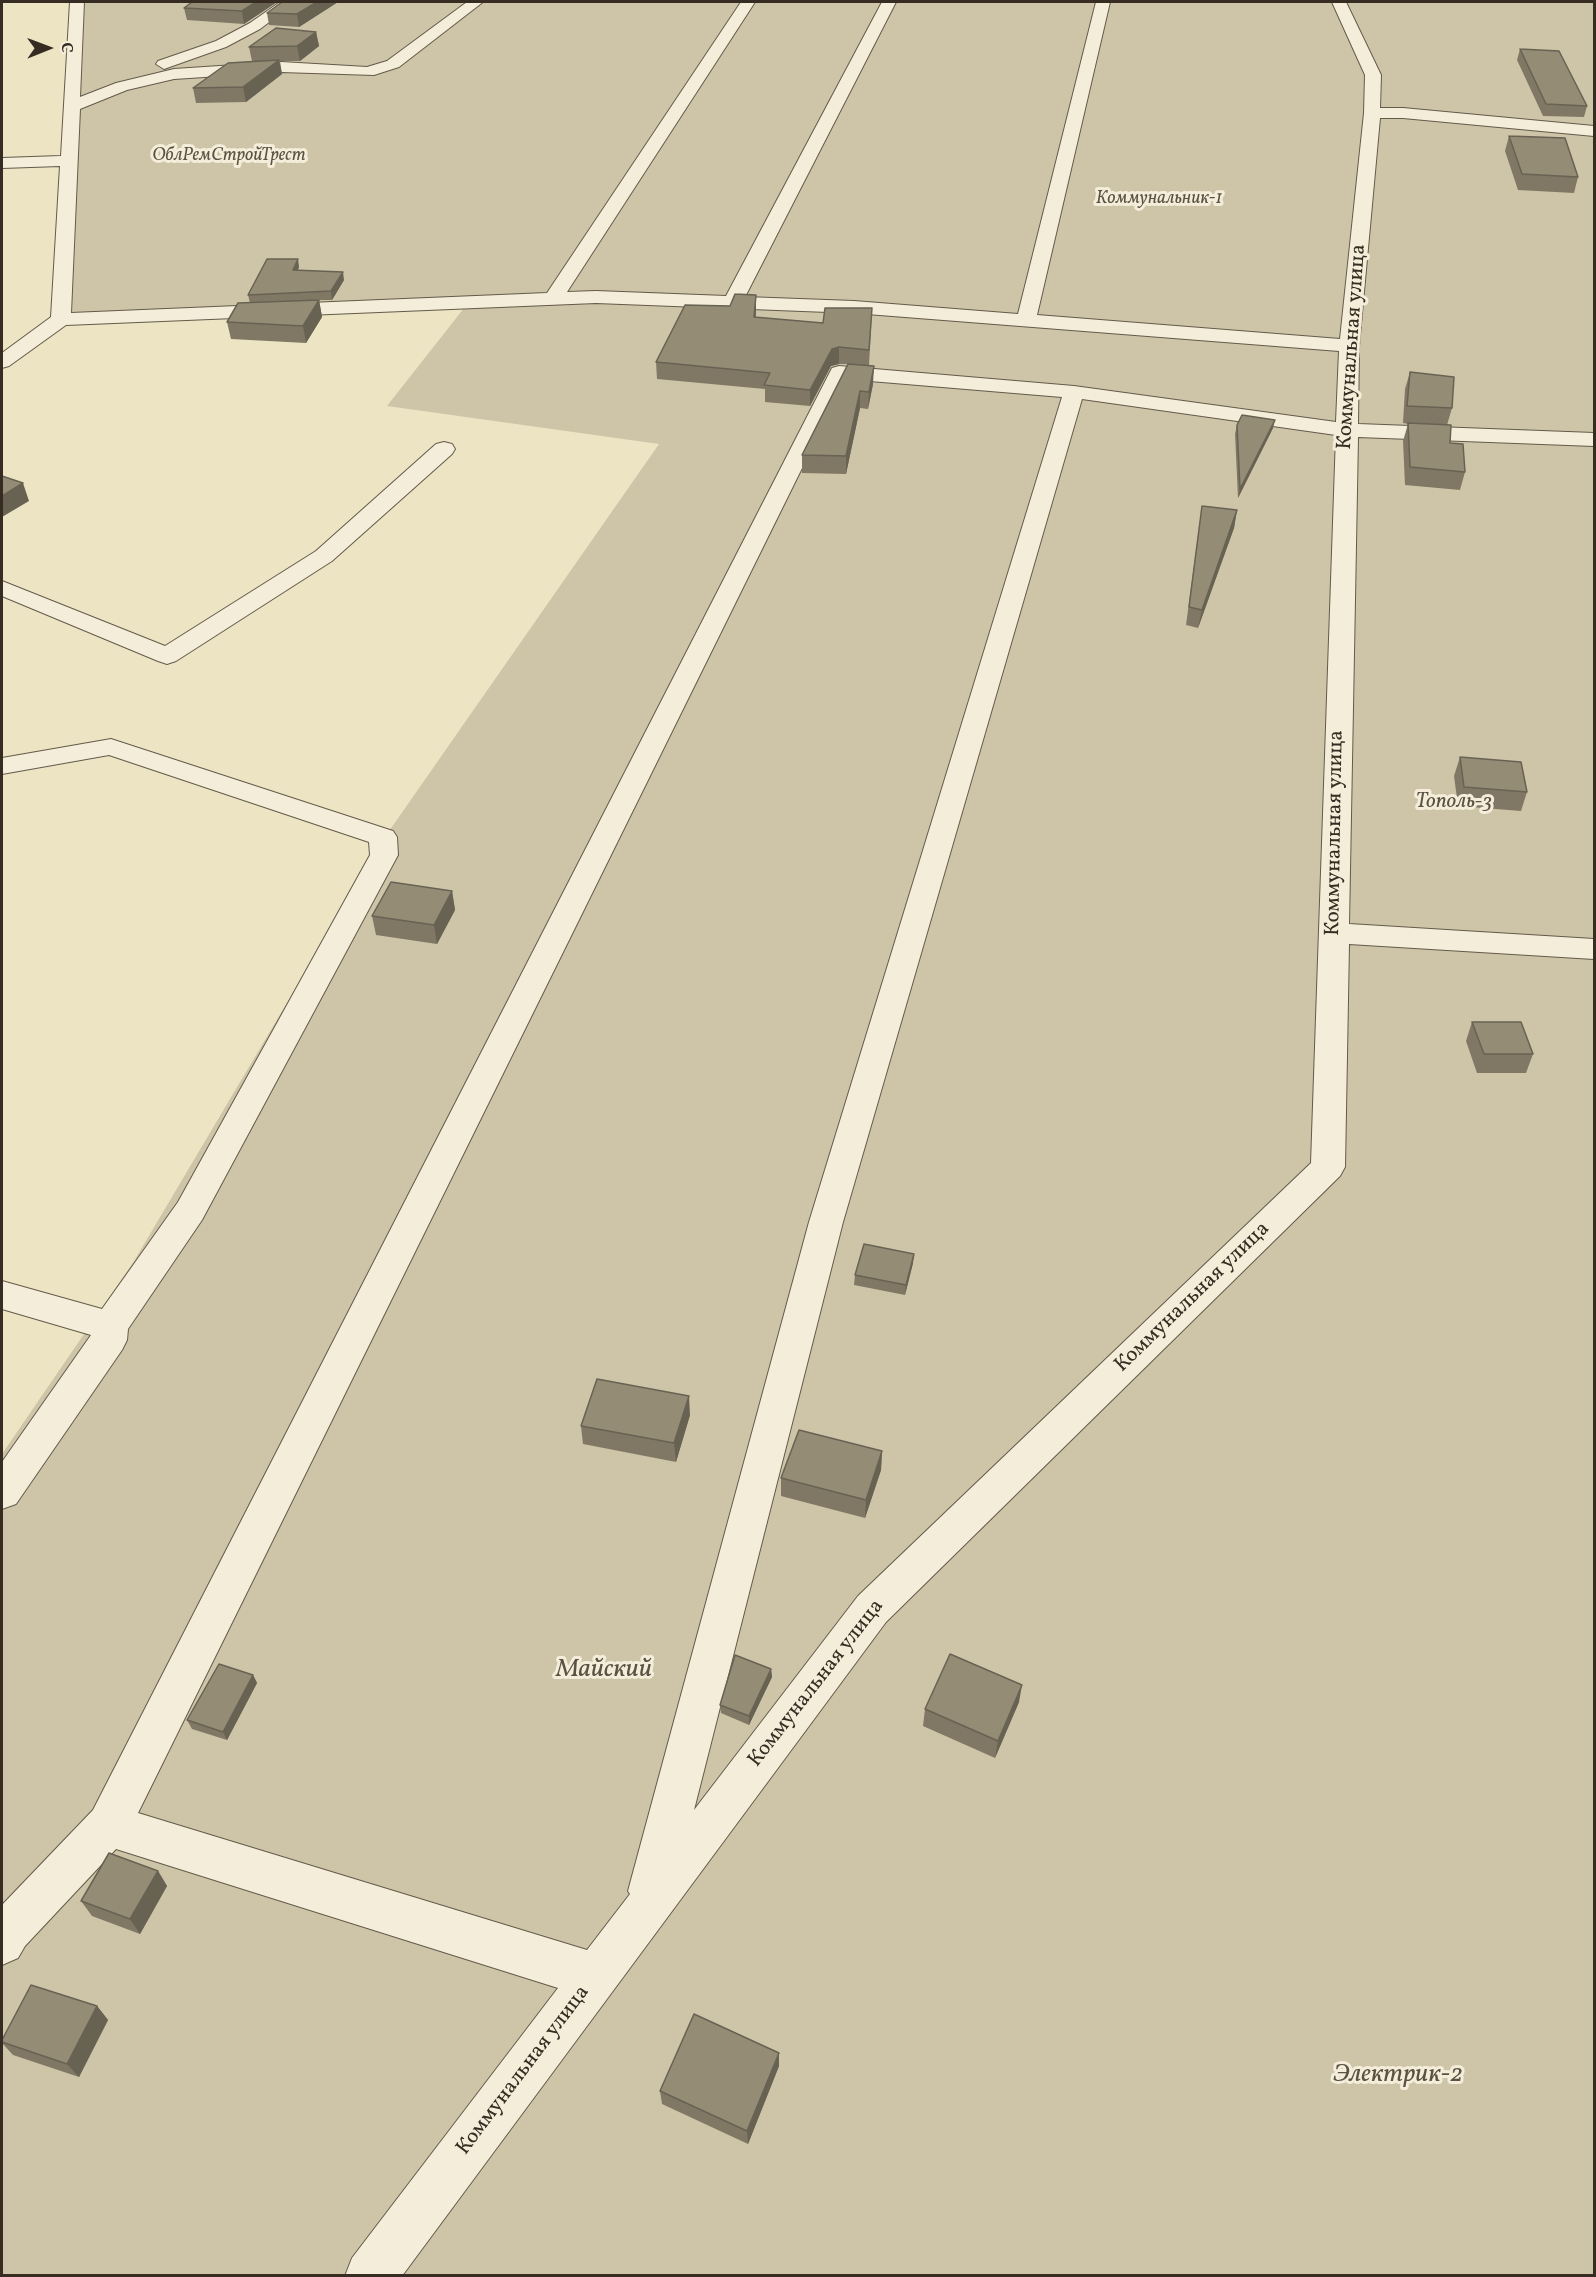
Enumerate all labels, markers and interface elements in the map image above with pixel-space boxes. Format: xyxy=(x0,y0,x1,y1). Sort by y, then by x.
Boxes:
north arrow xyxy=(18,18,78,78)
text: С xyxy=(55,42,77,53)
park label: ОблРемСтройТрест xyxy=(152,146,306,168)
park label: Коммунальник-1 xyxy=(1096,189,1222,211)
street label: Коммунальная улица xyxy=(1333,244,1373,450)
street label: Коммунальная улица xyxy=(1322,730,1350,936)
park label: Тополь-3 xyxy=(1416,790,1492,816)
street label: Коммунальная улица xyxy=(1110,1217,1276,1379)
street label: Коммунальная улица xyxy=(744,1595,890,1773)
park label: Майский xyxy=(556,1655,652,1687)
street label: Коммунальная улица xyxy=(452,1981,596,2161)
park label: Электрик-2 xyxy=(1333,2060,1463,2092)

